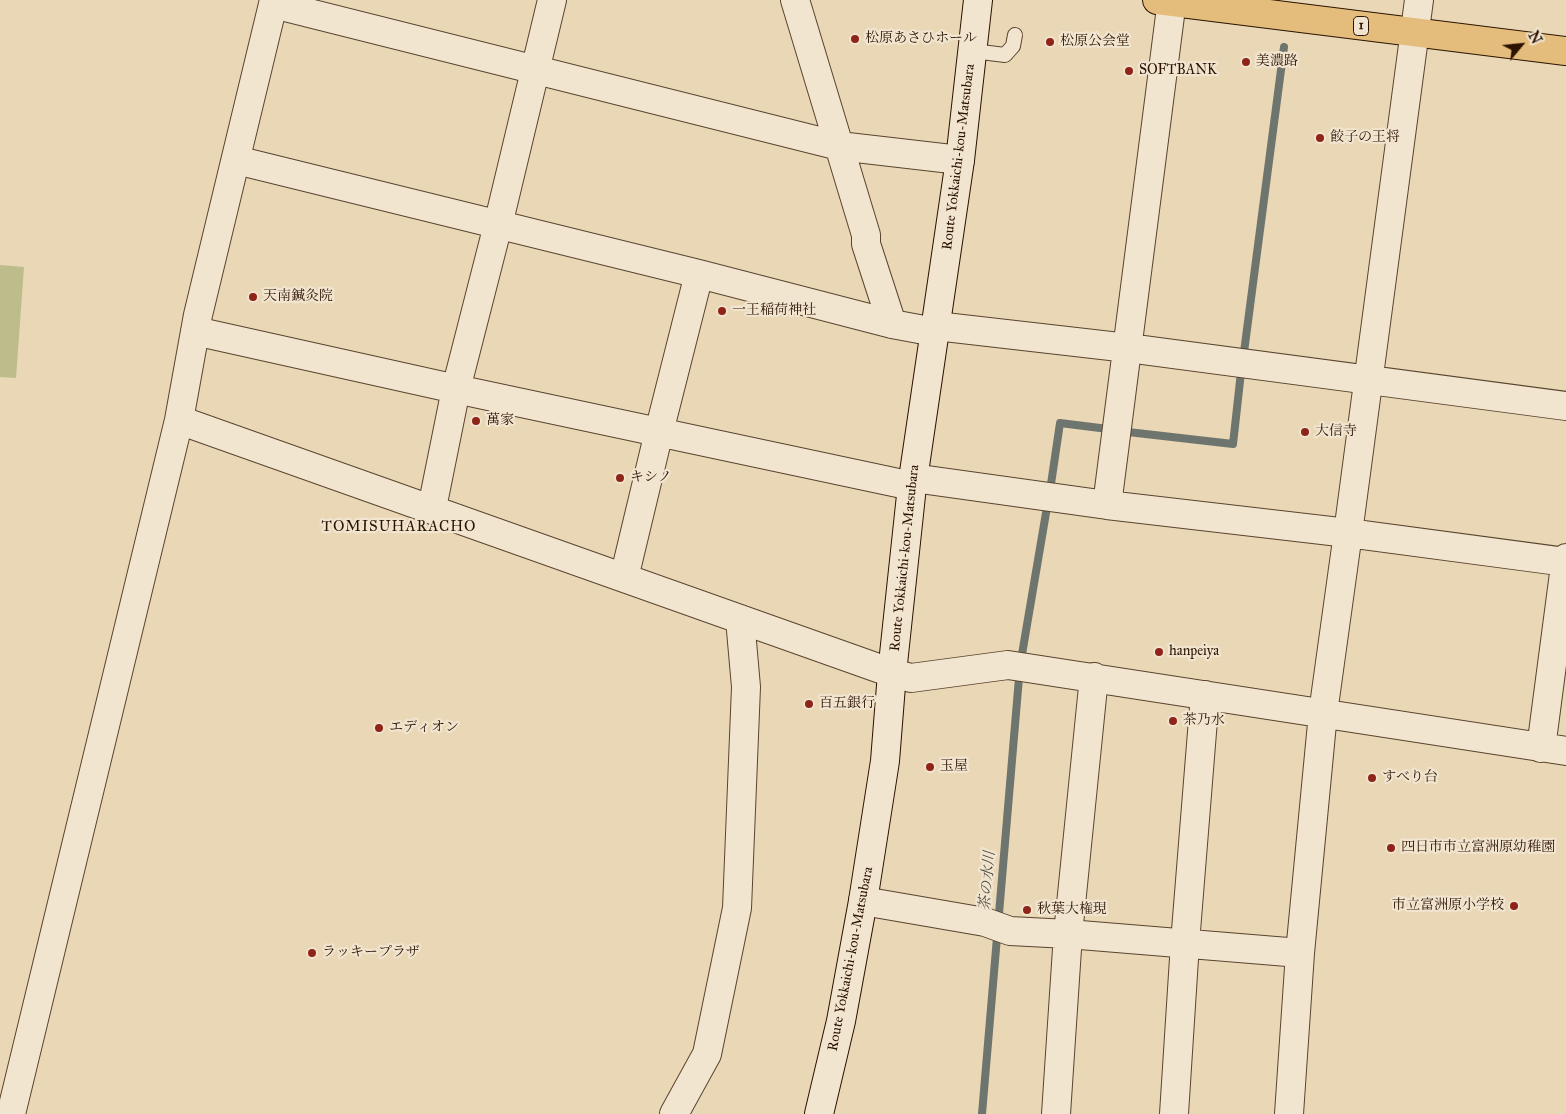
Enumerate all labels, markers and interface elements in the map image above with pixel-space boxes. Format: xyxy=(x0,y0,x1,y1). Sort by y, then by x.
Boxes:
road number: 1 xyxy=(1354,16,1368,36)
north arrow xyxy=(1496,20,1546,70)
text: N xyxy=(1524,28,1545,47)
place label: 松原あさひホール xyxy=(865,31,977,47)
marker: 松原あさひホール xyxy=(849,33,861,45)
place label: 松原公会堂 xyxy=(1060,34,1130,50)
marker: 松原公会堂 xyxy=(1044,36,1056,48)
place label: 美濃路 xyxy=(1256,54,1298,70)
marker: 美濃路 xyxy=(1240,56,1252,68)
street label: Route Yokkaichi-kou-Matsubara xyxy=(939,63,979,251)
place label: SOFTBANK xyxy=(1139,63,1217,79)
marker: SOFTBANK xyxy=(1123,65,1135,77)
place label: 餃子の王将 xyxy=(1330,130,1400,146)
marker: 餃子の王将 xyxy=(1314,132,1326,144)
place label: 天南鍼灸院 xyxy=(263,289,333,305)
marker: 天南鍼灸院 xyxy=(247,291,259,303)
place label: 一王稲荷神社 xyxy=(732,303,816,319)
marker: 一王稲荷神社 xyxy=(716,305,728,317)
place label: 萬家 xyxy=(486,413,514,429)
marker: 萬家 xyxy=(470,415,482,427)
place label: 大信寺 xyxy=(1315,424,1357,440)
marker: 大信寺 xyxy=(1299,426,1311,438)
street label: Route Yokkaichi-kou-Matsubara xyxy=(887,464,923,652)
place label: キシノ xyxy=(630,470,672,486)
marker: キシノ xyxy=(614,472,626,484)
district label: TOMISUHARACHO xyxy=(320,518,478,536)
place label: hanpeiya xyxy=(1169,644,1219,660)
marker: hanpeiya xyxy=(1153,646,1165,658)
place label: 百五銀行 xyxy=(819,696,875,712)
marker: 百五銀行 xyxy=(803,698,815,710)
place label: 茶乃水 xyxy=(1183,713,1225,729)
marker: 茶乃水 xyxy=(1167,715,1179,727)
place label: エディオン xyxy=(389,720,459,736)
marker: エディオン xyxy=(373,722,385,734)
place label: 玉屋 xyxy=(940,759,968,775)
marker: 玉屋 xyxy=(924,761,936,773)
place label: すべり台 xyxy=(1382,770,1438,786)
marker: すべり台 xyxy=(1366,772,1378,784)
place label: 四日市市立富洲原幼稚園 xyxy=(1401,840,1555,856)
marker: 四日市市立富洲原幼稚園 xyxy=(1385,842,1397,854)
water label: 茶の水川 xyxy=(976,850,1000,912)
street label: Route Yokkaichi-kou-Matsubara xyxy=(825,865,877,1053)
place label: 市立富洲原小学校 xyxy=(1392,898,1504,914)
marker: 市立富洲原小学校 xyxy=(1508,900,1520,912)
place label: 秋葉大権現 xyxy=(1037,902,1107,918)
marker: 秋葉大権現 xyxy=(1021,904,1033,916)
place label: ラッキープラザ xyxy=(322,945,420,961)
marker: ラッキープラザ xyxy=(306,947,318,959)

